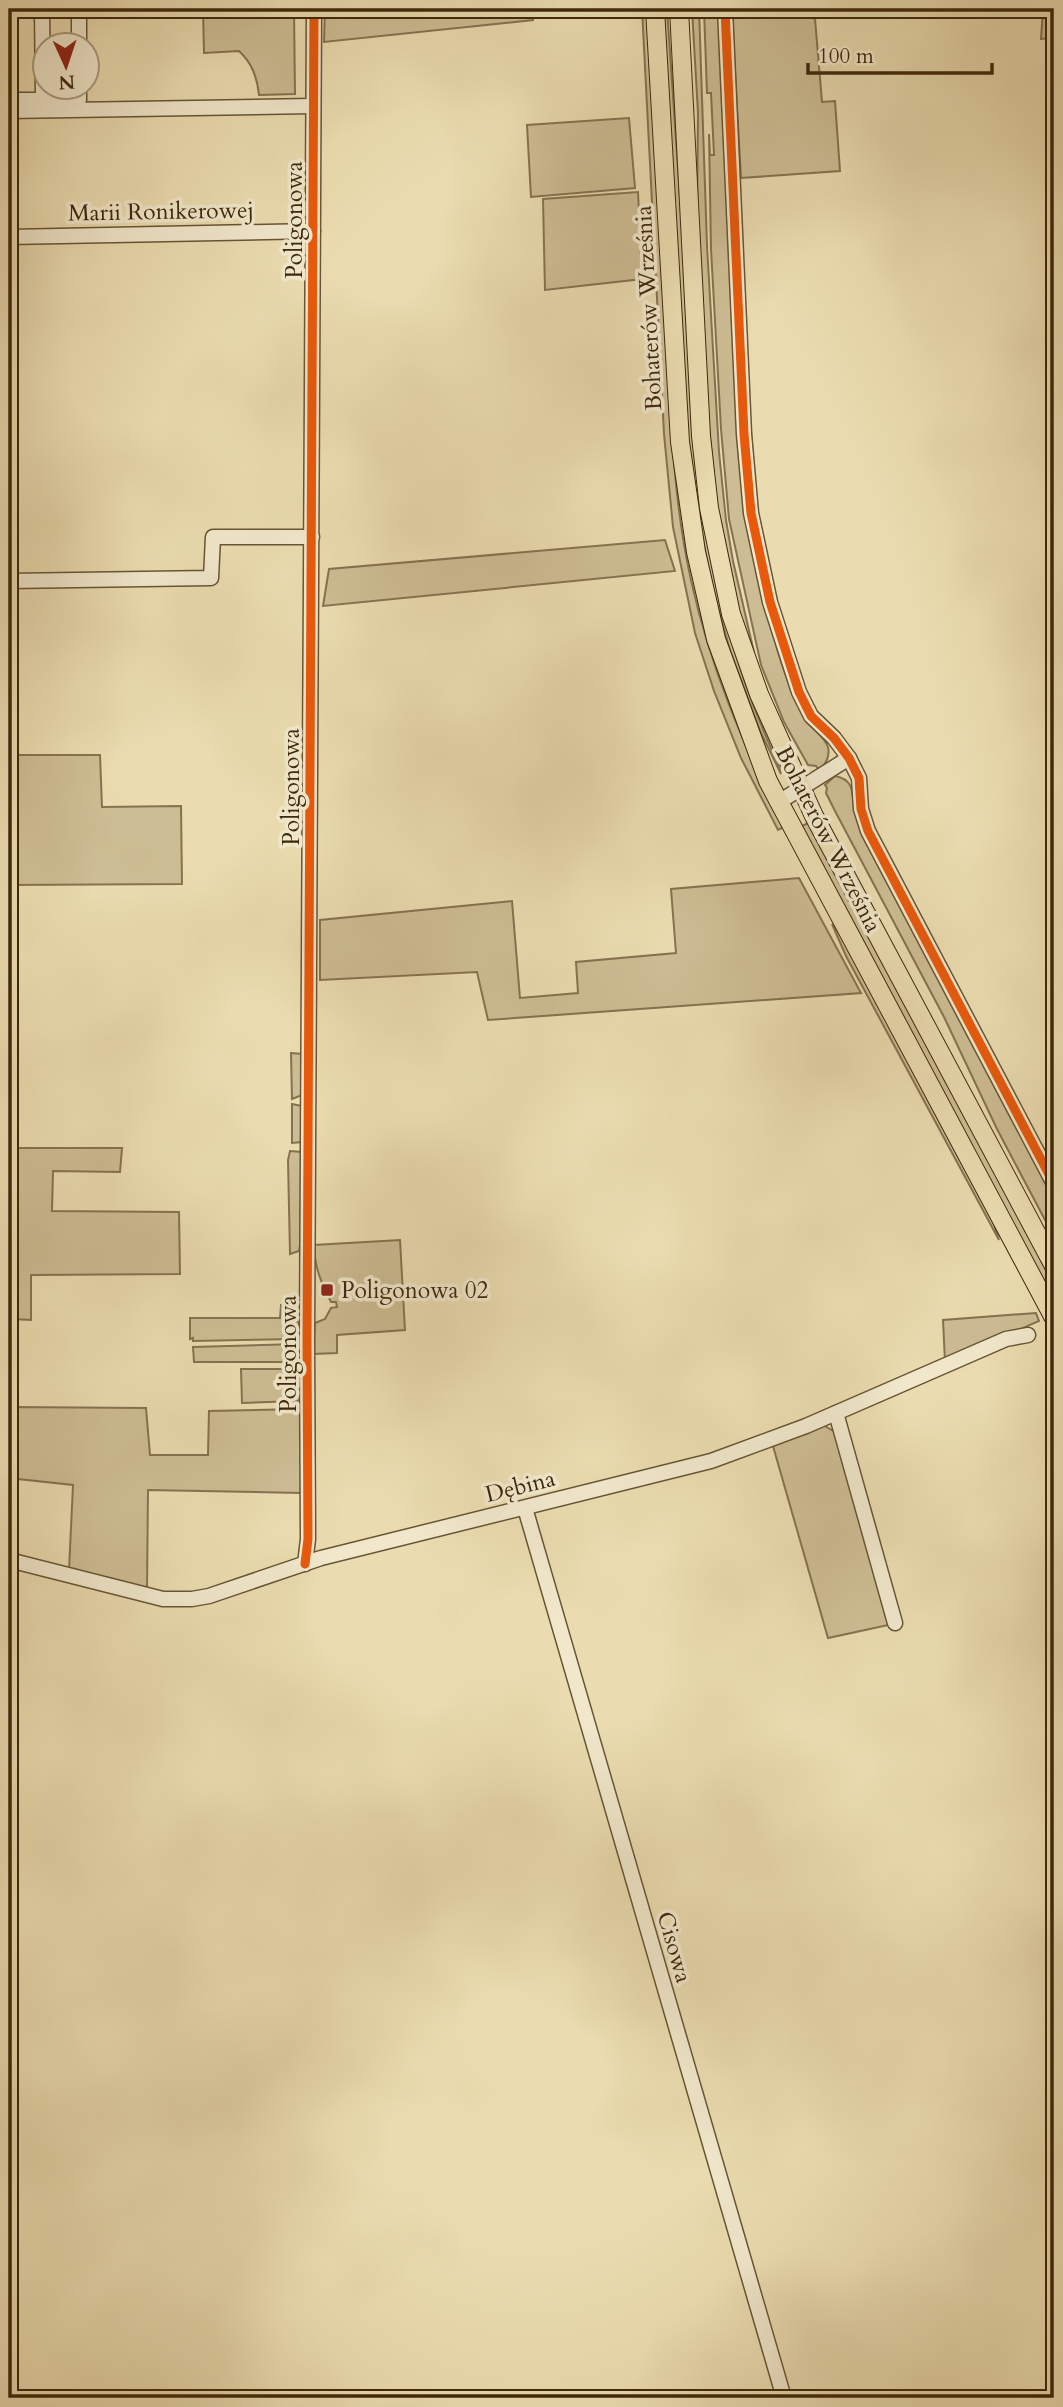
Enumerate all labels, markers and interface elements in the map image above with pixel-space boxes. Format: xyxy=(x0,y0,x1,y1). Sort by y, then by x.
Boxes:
north arrow xyxy=(32,32,102,102)
scale bar xyxy=(808,32,991,76)
text: 100 m xyxy=(818,42,874,71)
text: N xyxy=(57,69,76,95)
street label: Poligonowa xyxy=(279,161,310,279)
street label: Marii Ronikerowej xyxy=(68,194,254,229)
street label: Bohaterów Września xyxy=(628,205,669,411)
street label: Poligonowa xyxy=(276,728,307,846)
street label: Bohaterów Września xyxy=(768,741,889,938)
place label: Poligonowa 02 xyxy=(341,1275,488,1306)
marker: Poligonowa 02 xyxy=(319,1282,335,1298)
street label: Poligonowa xyxy=(273,1295,304,1413)
street label: Dębina xyxy=(482,1463,558,1510)
street label: Cisowa xyxy=(650,1908,699,1986)

